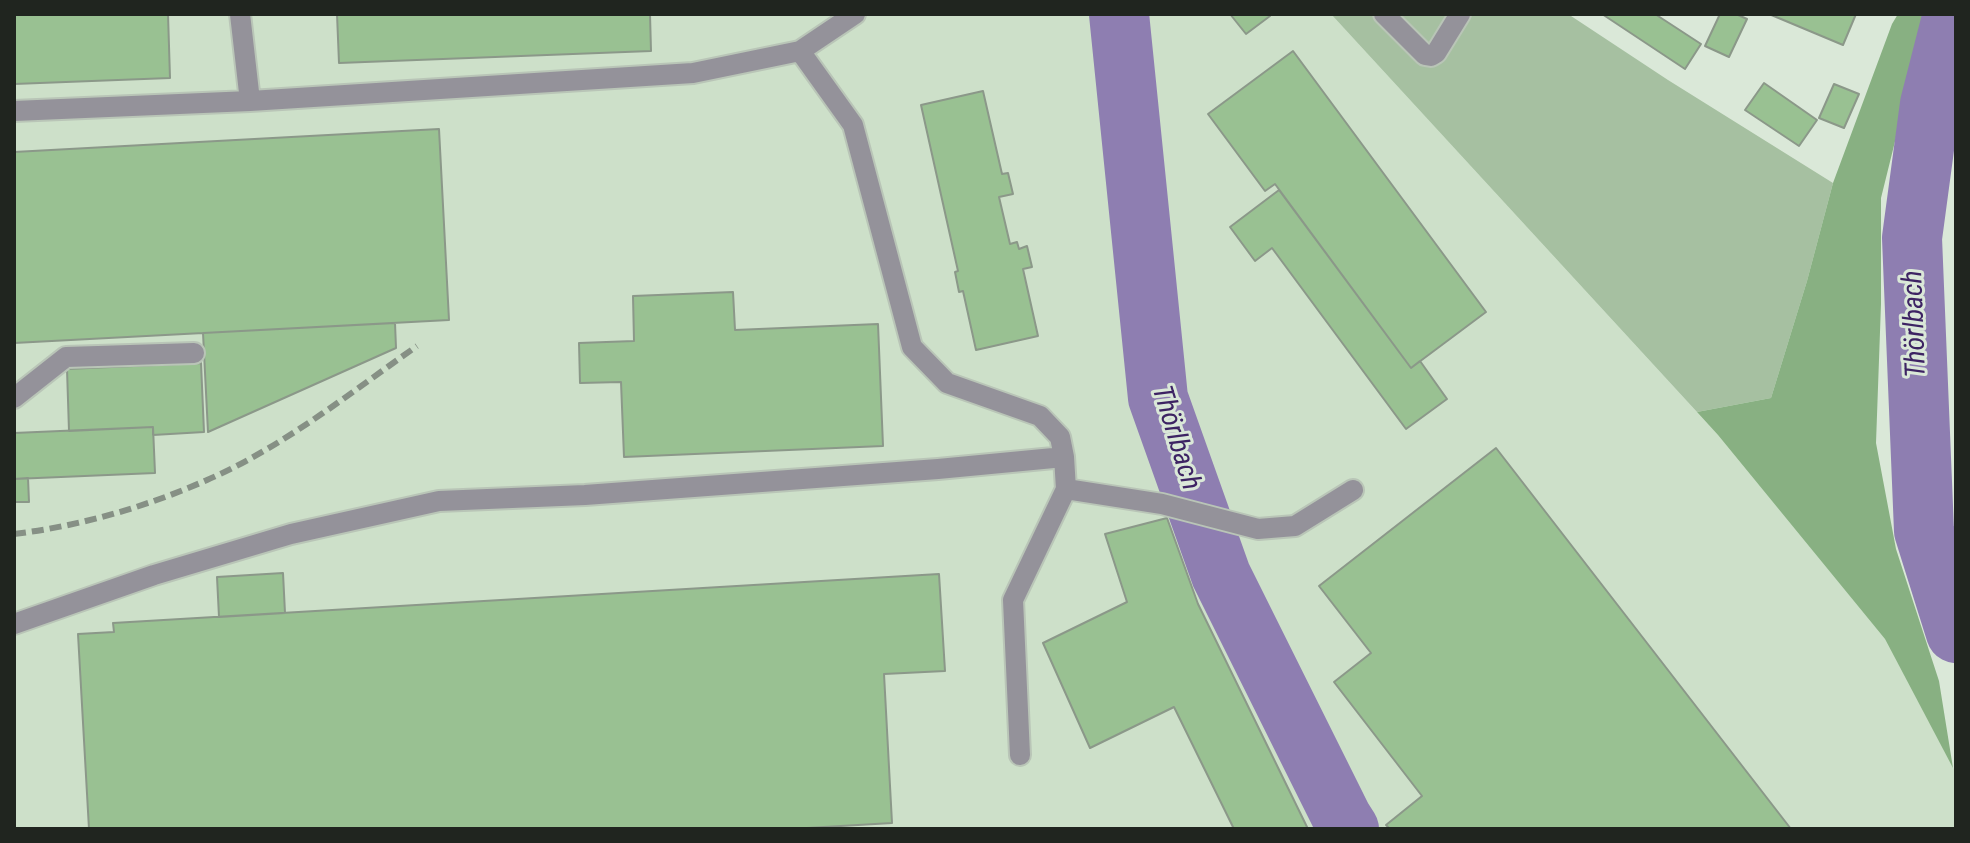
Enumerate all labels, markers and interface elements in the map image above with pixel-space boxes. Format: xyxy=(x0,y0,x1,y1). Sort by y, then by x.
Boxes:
water label: Thörlbach xyxy=(1897,270,1935,378)
water label: Thörlbach xyxy=(1143,382,1207,494)

